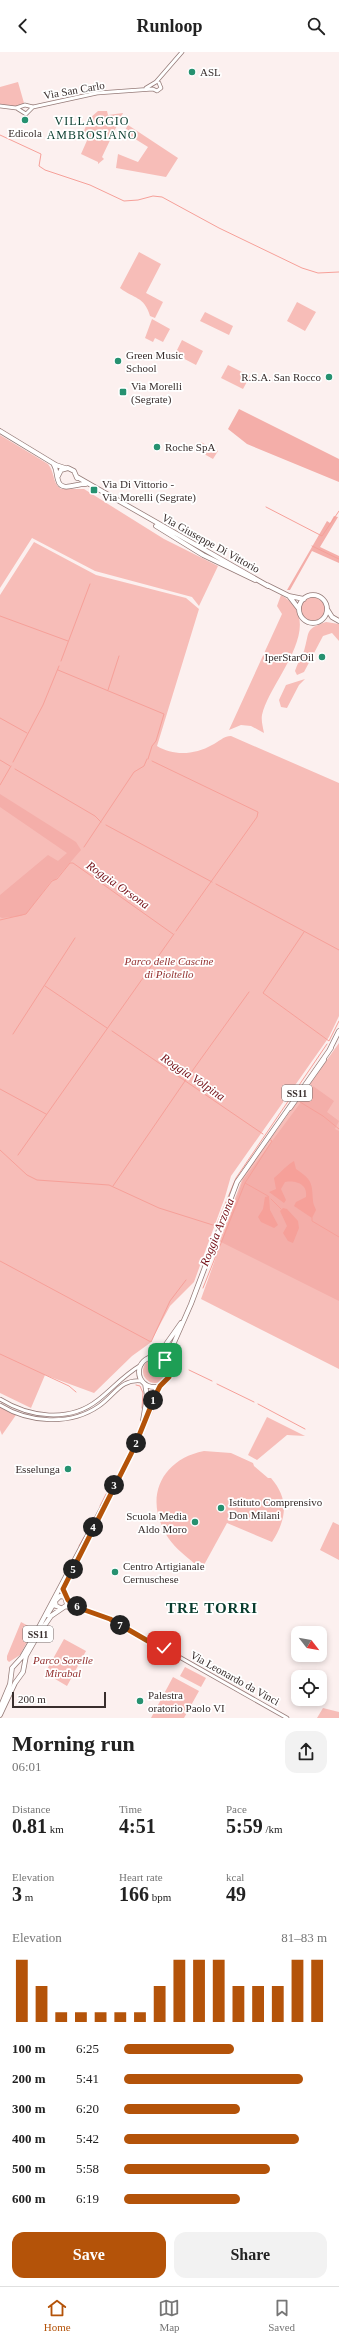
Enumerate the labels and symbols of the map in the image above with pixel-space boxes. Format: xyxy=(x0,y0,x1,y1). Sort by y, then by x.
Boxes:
place label: ASL xyxy=(200,66,221,78)
marker: ASL xyxy=(187,67,197,77)
street label: Via San Carlo xyxy=(43,79,106,101)
district label: VILLAGGIO AMBROSIANO xyxy=(47,114,137,142)
marker: Edicola xyxy=(20,115,30,125)
place label: Edicola xyxy=(8,127,42,139)
place label: Green Music School xyxy=(126,349,183,374)
marker: Green Music School xyxy=(113,356,123,366)
place label: R.S.A. San Rocco xyxy=(241,371,322,383)
marker: R.S.A. San Rocco xyxy=(324,372,334,382)
place label: Via Morelli (Segrate) xyxy=(131,380,182,406)
marker: Via Morelli (Segrate) xyxy=(118,387,128,397)
place label: Roche SpA xyxy=(165,441,215,453)
marker: Roche SpA xyxy=(152,442,162,452)
place label: Via Di Vittorio - Via Morelli (Segrate) xyxy=(102,478,196,504)
marker: Via Di Vittorio - Via Morelli (Segrate) xyxy=(89,485,99,495)
street label: Via Giuseppe Di Vittorio xyxy=(160,511,262,575)
place label: IperStarOil xyxy=(265,651,314,663)
marker: IperStarOil xyxy=(317,652,327,662)
water label: Roggia Orsona xyxy=(83,858,152,912)
park label: Parco delle Cascine di Pioltello xyxy=(124,955,214,980)
water label: Roggia Volpina xyxy=(157,1050,228,1104)
road number: SS11 xyxy=(282,1085,312,1101)
water label: Roggia Arzona xyxy=(197,1196,237,1269)
pin xyxy=(148,1343,182,1377)
pin: 1 xyxy=(143,1390,163,1410)
pin: 2 xyxy=(126,1433,146,1453)
place label: Esselunga xyxy=(15,1463,60,1475)
marker: Esselunga xyxy=(63,1464,73,1474)
pin: 3 xyxy=(104,1475,124,1495)
place label: Istituto Comprensivo Don Milani xyxy=(229,1496,323,1521)
marker: Istituto Comprensivo Don Milani xyxy=(216,1503,226,1513)
place label: Scuola Media Aldo Moro xyxy=(126,1510,187,1535)
pin: 4 xyxy=(83,1517,103,1537)
marker: Scuola Media Aldo Moro xyxy=(190,1517,200,1527)
pin: 5 xyxy=(63,1559,83,1579)
place label: Centro Artigianale Cernuschese xyxy=(123,1560,205,1585)
marker: Centro Artigianale Cernuschese xyxy=(110,1567,120,1577)
pin: 6 xyxy=(67,1596,87,1616)
district label: TRE TORRI xyxy=(166,1600,258,1616)
pin: 7 xyxy=(110,1615,130,1635)
road number: SS11 xyxy=(23,1626,53,1642)
north arrow xyxy=(291,1626,327,1662)
pin xyxy=(147,1631,181,1665)
street label: Via Leonardo da Vinci xyxy=(189,1649,281,1707)
park label: Parco Sorelle Mirabal xyxy=(32,1654,93,1679)
place label: Palestra oratorio Paolo VI xyxy=(148,1689,225,1714)
scale bar xyxy=(12,1690,106,1709)
marker: Palestra oratorio Paolo VI xyxy=(135,1696,145,1706)

